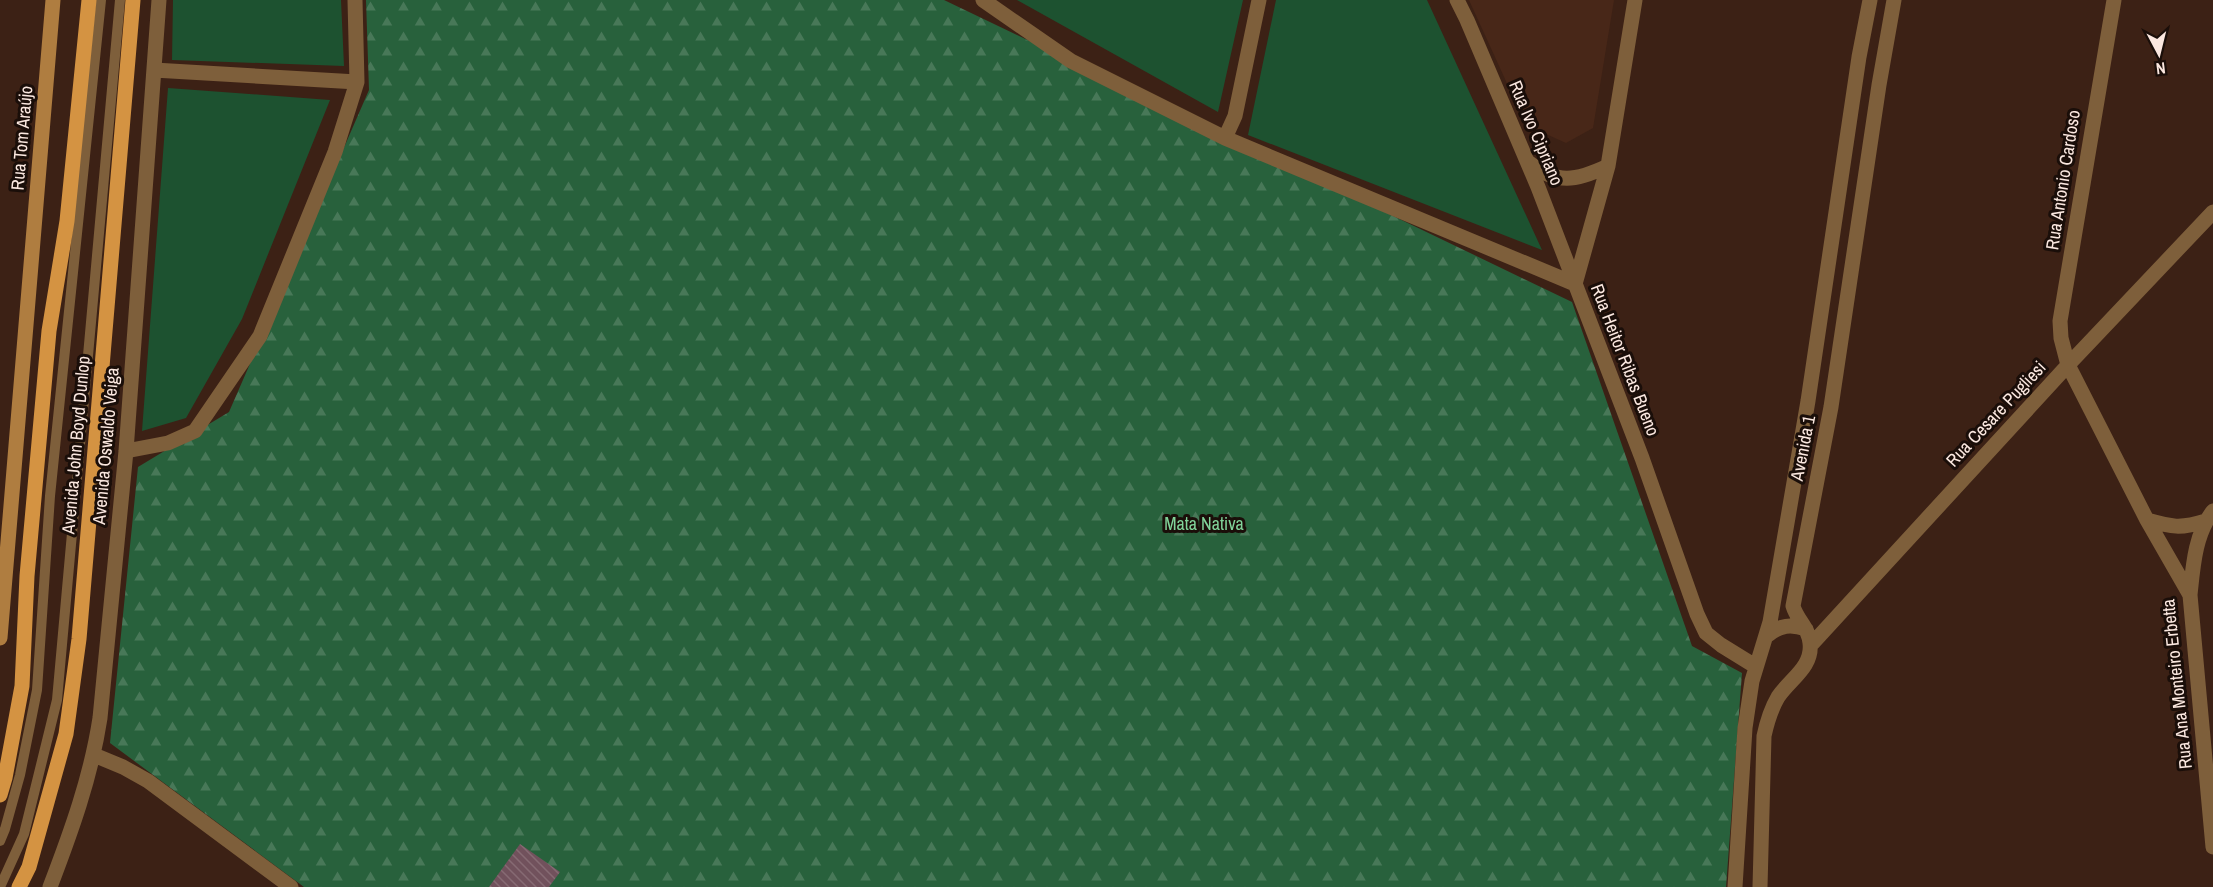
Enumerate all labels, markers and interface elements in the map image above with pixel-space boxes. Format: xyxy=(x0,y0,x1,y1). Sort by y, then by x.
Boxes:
north arrow xyxy=(2129,24,2189,84)
text: N xyxy=(2155,57,2167,80)
street label: Rua Ivo Cipriano xyxy=(1503,77,1570,189)
street label: Rua Tom Araújo xyxy=(4,85,39,191)
street label: Rua Antonio Cardoso xyxy=(2039,108,2086,252)
street label: Rua Heitor Ribas Bueno xyxy=(1585,280,1666,439)
street label: Avenida John Boyd Dunlop xyxy=(55,355,96,536)
street label: Rua Cesare Pugliesi xyxy=(1940,355,2051,472)
street label: Avenida Oswaldo Veiga xyxy=(86,367,125,526)
street label: Avenida 1 xyxy=(1784,412,1821,484)
park label: Mata Nativa xyxy=(1164,511,1244,536)
street label: Rua Ana Monteiro Erbetta xyxy=(2155,598,2198,770)

